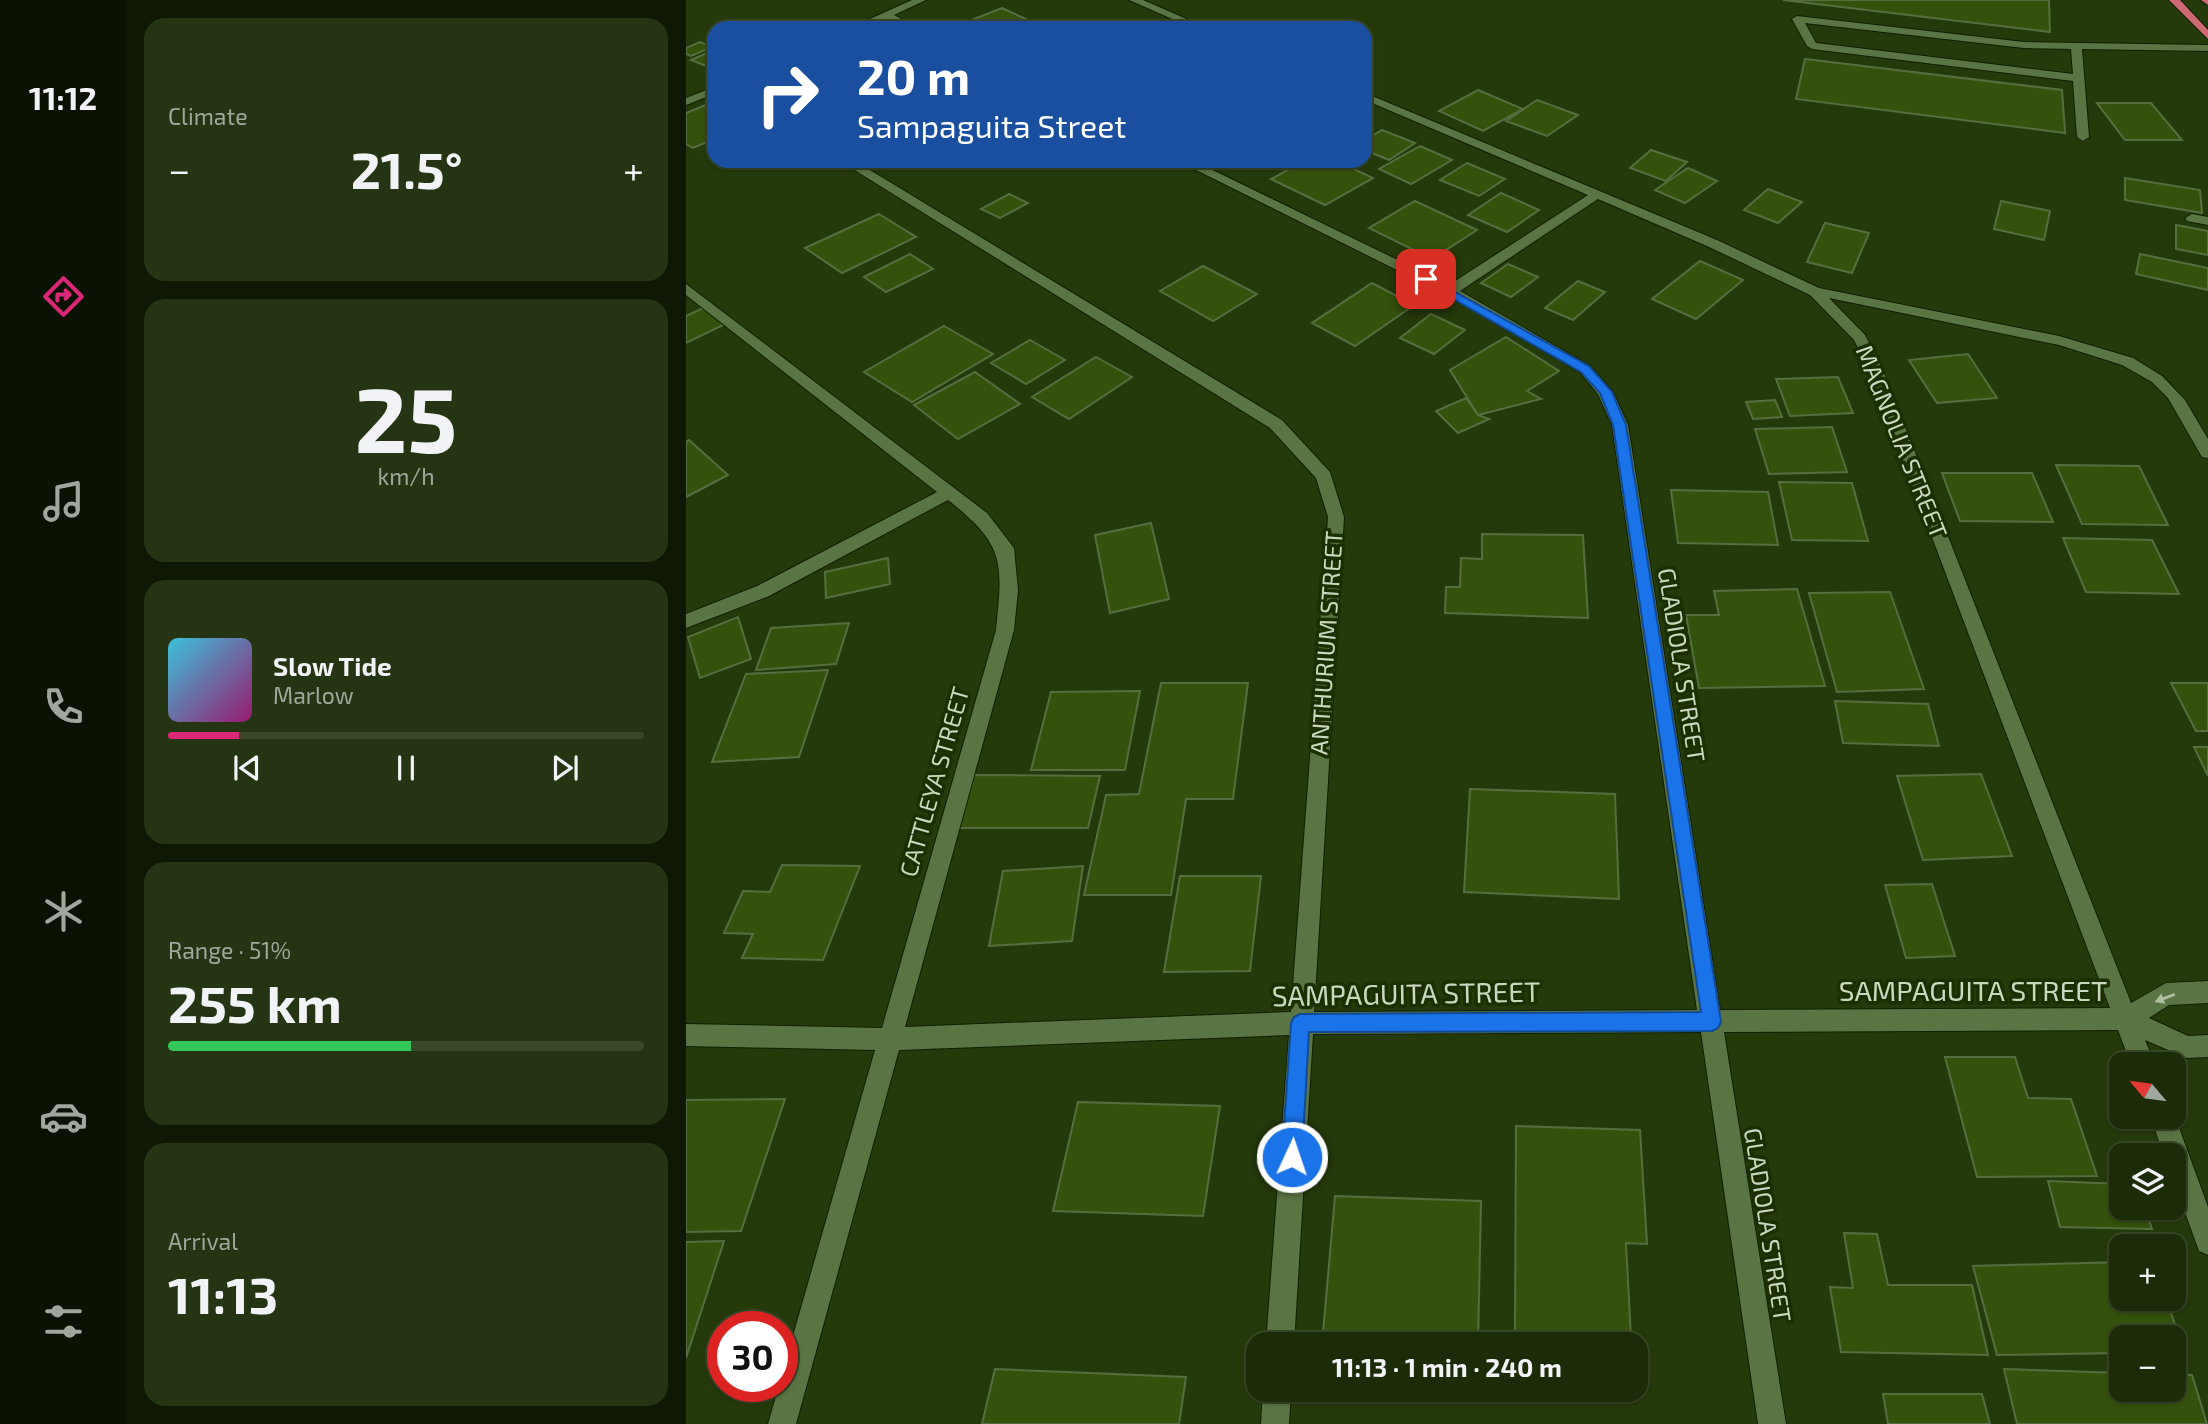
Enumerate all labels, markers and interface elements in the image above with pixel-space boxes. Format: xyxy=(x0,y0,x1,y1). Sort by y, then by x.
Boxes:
text: 20 m xyxy=(857,46,970,105)
icon: right xyxy=(742,49,833,140)
text: 11:12 xyxy=(29,78,97,116)
text: Climate xyxy=(168,102,248,130)
text: Sampaguita Street xyxy=(857,106,1127,144)
text: 21.5° xyxy=(351,137,463,199)
text: − xyxy=(168,146,190,192)
text: + xyxy=(623,146,644,192)
pin xyxy=(1396,249,1456,309)
icon: arrive xyxy=(1407,260,1445,298)
icon: directions xyxy=(39,272,88,321)
street label: MAGNOLIA STREET xyxy=(1850,341,1954,542)
text: 25 xyxy=(354,362,458,471)
text: km/h xyxy=(377,462,435,490)
icon: music xyxy=(39,477,88,526)
street label: ANTHURIUM STREET xyxy=(1303,530,1348,756)
street label: GLADIOLA STREET xyxy=(1653,566,1712,764)
text: Slow Tide xyxy=(273,650,392,681)
text: Marlow xyxy=(273,681,354,709)
icon: phone xyxy=(39,682,88,731)
street label: CATTLEYA STREET xyxy=(893,683,975,880)
icon: previous xyxy=(228,749,266,787)
icon: pause xyxy=(387,749,425,787)
icon: next xyxy=(546,749,584,787)
icon: climate xyxy=(39,887,88,936)
text: Range · 51% xyxy=(168,936,291,964)
text: 255 km xyxy=(168,971,342,1033)
street label: SAMPAGUITA STREET xyxy=(1839,973,2107,1007)
street label: SAMPAGUITA STREET xyxy=(1271,974,1541,1012)
one-way arrow xyxy=(2154,993,2175,1004)
north arrow xyxy=(2109,1052,2186,1129)
map controls xyxy=(2109,1052,2186,1402)
icon: car xyxy=(39,1092,88,1141)
position arrow xyxy=(1255,1120,1329,1194)
street label: GLADIOLA STREET xyxy=(1739,1126,1798,1324)
button: layers xyxy=(2109,1143,2186,1220)
text: Arrival xyxy=(168,1227,238,1255)
button: + xyxy=(2109,1234,2186,1311)
text: 11:13 xyxy=(168,1262,278,1324)
icon: filters xyxy=(39,1297,88,1346)
speed limit sign: 30 xyxy=(707,1311,798,1402)
button: − xyxy=(2109,1325,2186,1402)
text: 11:13 · 1 min · 240 m xyxy=(1332,1351,1562,1382)

